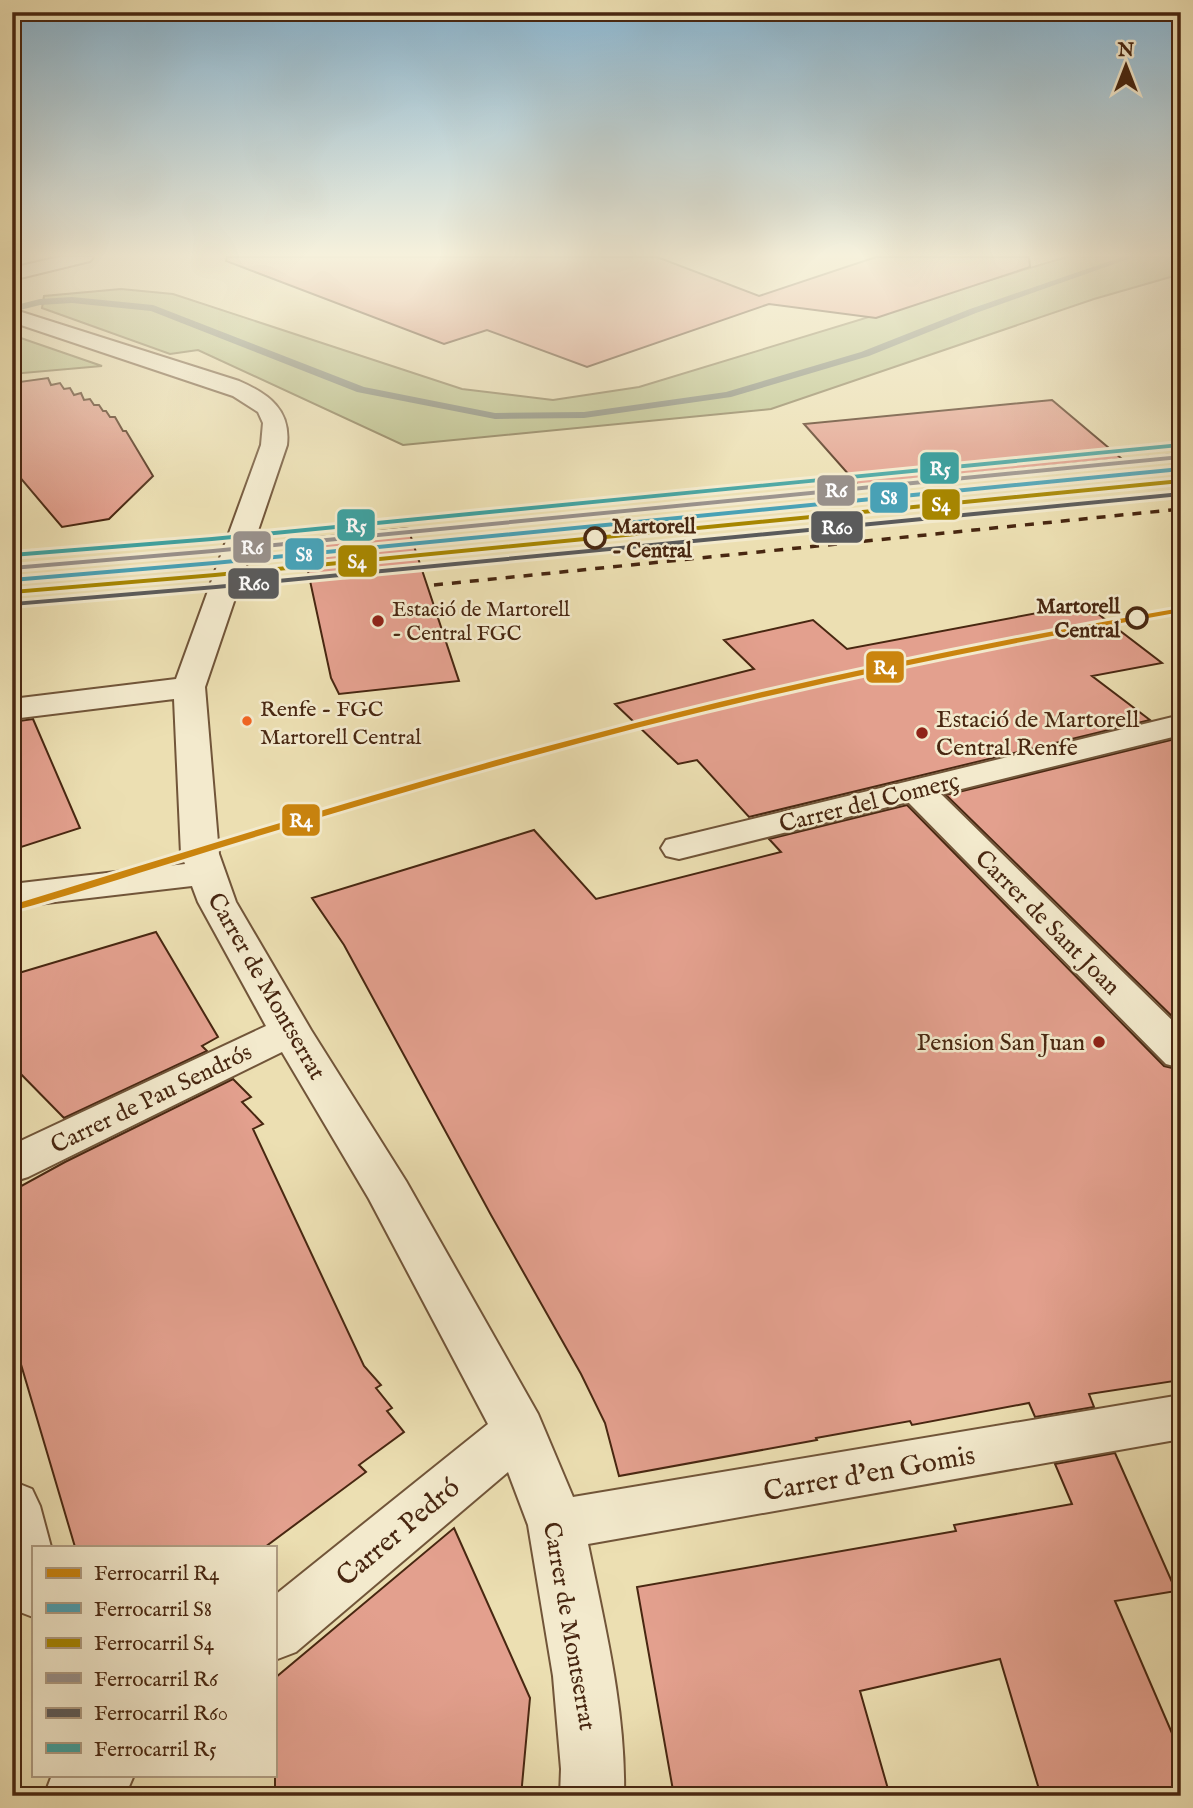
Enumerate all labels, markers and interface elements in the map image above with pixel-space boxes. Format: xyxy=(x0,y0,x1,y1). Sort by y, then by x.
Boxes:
north arrow xyxy=(1092,32,1162,102)
text: N xyxy=(1117,39,1135,63)
line badge: R5 xyxy=(919,451,960,485)
text: R5 xyxy=(929,458,951,482)
line badge: R6 xyxy=(816,474,856,507)
text: R6 xyxy=(825,480,848,504)
line badge: S8 xyxy=(869,481,909,514)
text: S8 xyxy=(880,487,898,511)
line badge: S4 xyxy=(921,488,961,521)
text: S4 xyxy=(931,494,951,518)
line badge: R5 xyxy=(336,508,376,542)
line badge: R60 xyxy=(810,510,864,544)
place label: Martorell - Central xyxy=(612,514,697,565)
text: R5 xyxy=(345,515,367,539)
text: R60 xyxy=(821,517,853,541)
marker: Martorell - Central xyxy=(584,527,606,549)
line badge: R6 xyxy=(232,530,272,564)
text: R6 xyxy=(241,537,264,561)
line badge: S8 xyxy=(284,537,325,571)
text: S8 xyxy=(295,544,313,568)
line badge: S4 xyxy=(337,544,378,578)
text: S4 xyxy=(347,551,367,575)
line badge: R60 xyxy=(227,567,280,600)
text: R60 xyxy=(238,573,270,597)
place label: Martorell Central xyxy=(1036,594,1121,645)
place label: Estació de Martorell - Central FGC xyxy=(392,597,570,648)
marker: Martorell Central xyxy=(1126,607,1148,629)
marker: Estació de Martorell - Central FGC xyxy=(370,613,386,629)
line badge: R4 xyxy=(865,650,905,684)
text: R4 xyxy=(873,657,898,681)
place label: Renfe - FGC Martorell Central xyxy=(260,696,421,752)
place label: Estació de Martorell Central Renfe xyxy=(936,705,1140,764)
marker: Renfe - FGC Martorell Central xyxy=(240,714,254,728)
marker: Estació de Martorell Central Renfe xyxy=(914,725,930,741)
street label: Carrer del Comerç xyxy=(776,766,963,841)
line badge: R4 xyxy=(281,803,321,837)
text: R4 xyxy=(289,810,314,834)
street label: Carrer de Sant Joan xyxy=(968,844,1126,1003)
street label: Carrer de Montserrat xyxy=(200,888,332,1086)
place label: Pension San Juan xyxy=(917,1028,1085,1059)
marker: Pension San Juan xyxy=(1091,1034,1107,1050)
street label: Carrer de Pau Sendrós xyxy=(46,1037,257,1162)
street label: Carrer d'en Gomis xyxy=(761,1439,978,1510)
street label: Carrer Pedró xyxy=(330,1471,468,1595)
street label: Carrer de Montserrat xyxy=(535,1520,602,1733)
legend xyxy=(32,1546,276,1776)
text: Ferrocarril R4 xyxy=(94,1561,220,1588)
text: Ferrocarril S8 xyxy=(94,1597,212,1624)
text: Ferrocarril S4 xyxy=(94,1631,215,1658)
text: Ferrocarril R6 xyxy=(94,1667,219,1694)
text: Ferrocarril R60 xyxy=(94,1701,228,1728)
text: Ferrocarril R5 xyxy=(94,1737,217,1764)

